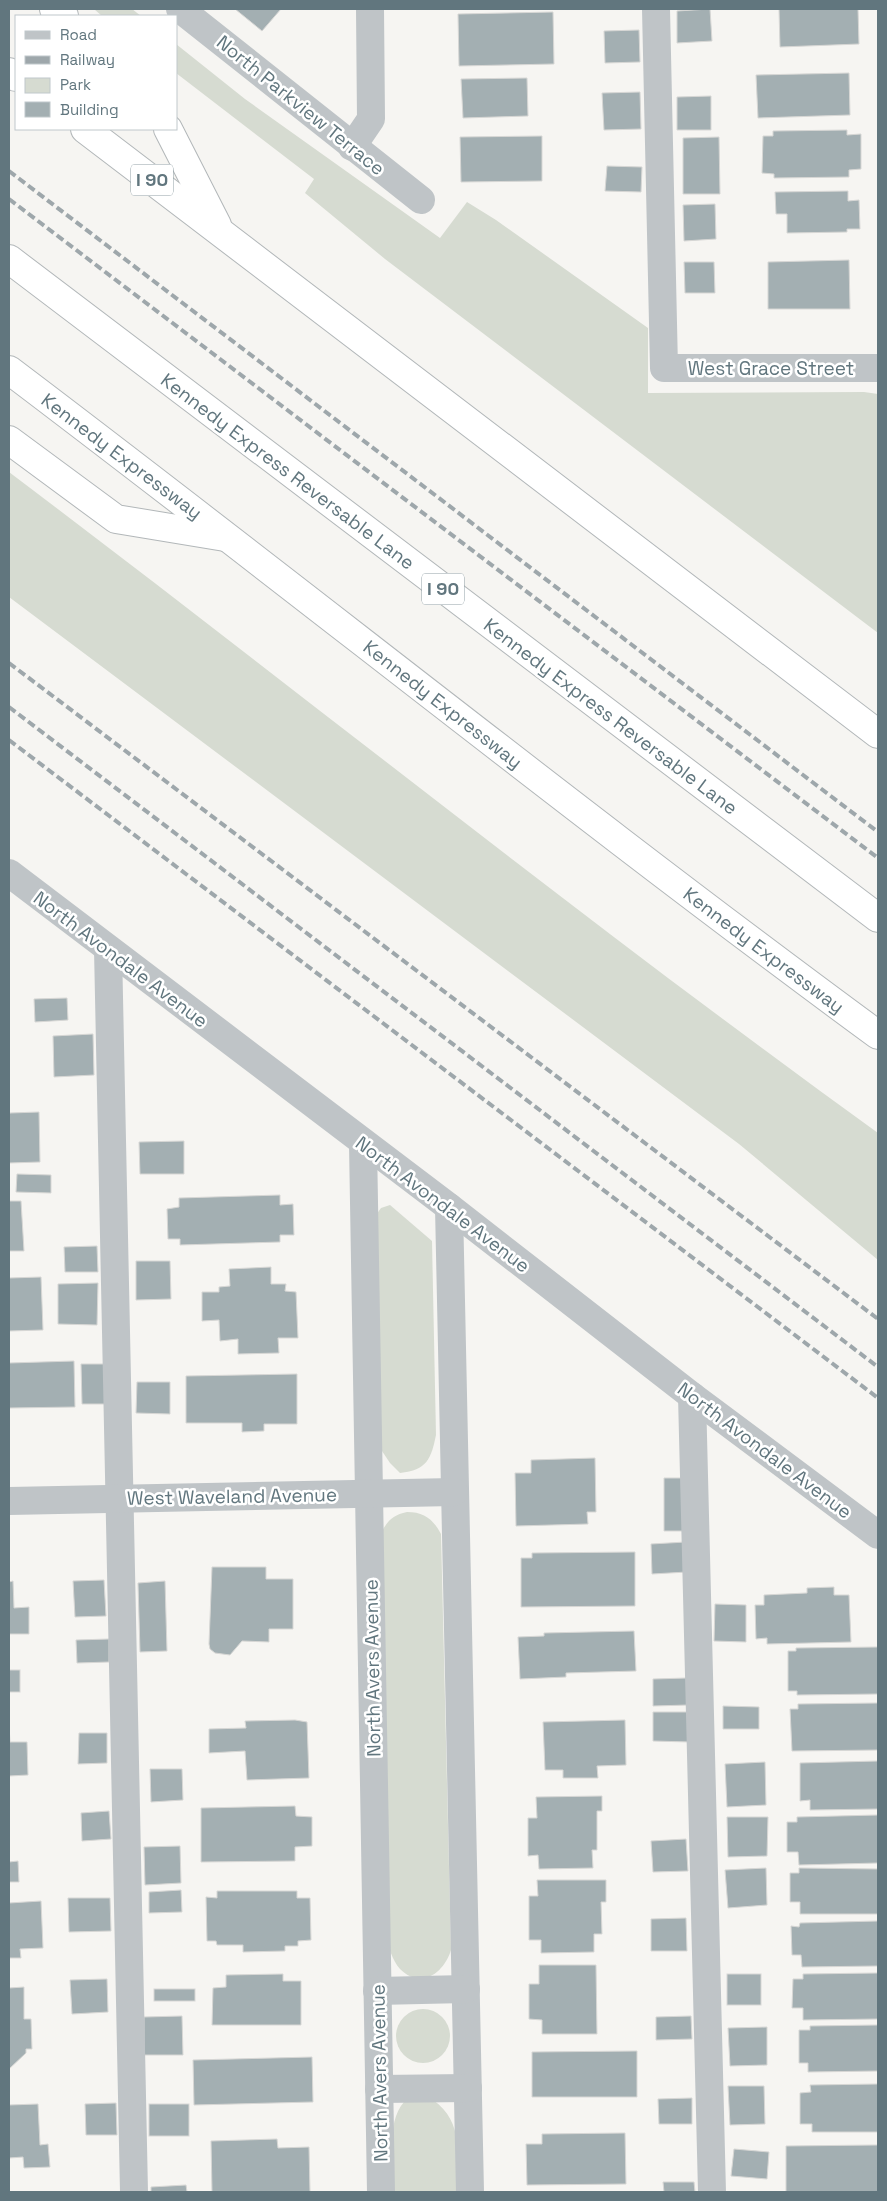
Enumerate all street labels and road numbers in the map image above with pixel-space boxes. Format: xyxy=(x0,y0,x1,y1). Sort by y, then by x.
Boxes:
street label: North Parkview Terrace xyxy=(211,30,390,181)
road number: I 90 xyxy=(131,164,173,196)
street label: West Grace Street xyxy=(688,356,854,381)
street label: Kennedy Express Reversable Lane xyxy=(156,368,420,575)
street label: Kennedy Expressway xyxy=(36,388,207,525)
road number: I 90 xyxy=(422,574,464,604)
street label: Kennedy Express Reversable Lane xyxy=(479,613,743,820)
street label: Kennedy Expressway xyxy=(358,634,527,774)
street label: Kennedy Expressway xyxy=(678,882,849,1019)
street label: North Avondale Avenue xyxy=(28,886,213,1033)
street label: North Avondale Avenue xyxy=(350,1131,535,1278)
street label: North Avondale Avenue xyxy=(672,1377,857,1524)
street label: West Waveland Avenue xyxy=(127,1482,337,1511)
street label: North Avers Avenue xyxy=(358,1579,387,1757)
street label: North Avers Avenue xyxy=(365,1984,394,2162)

